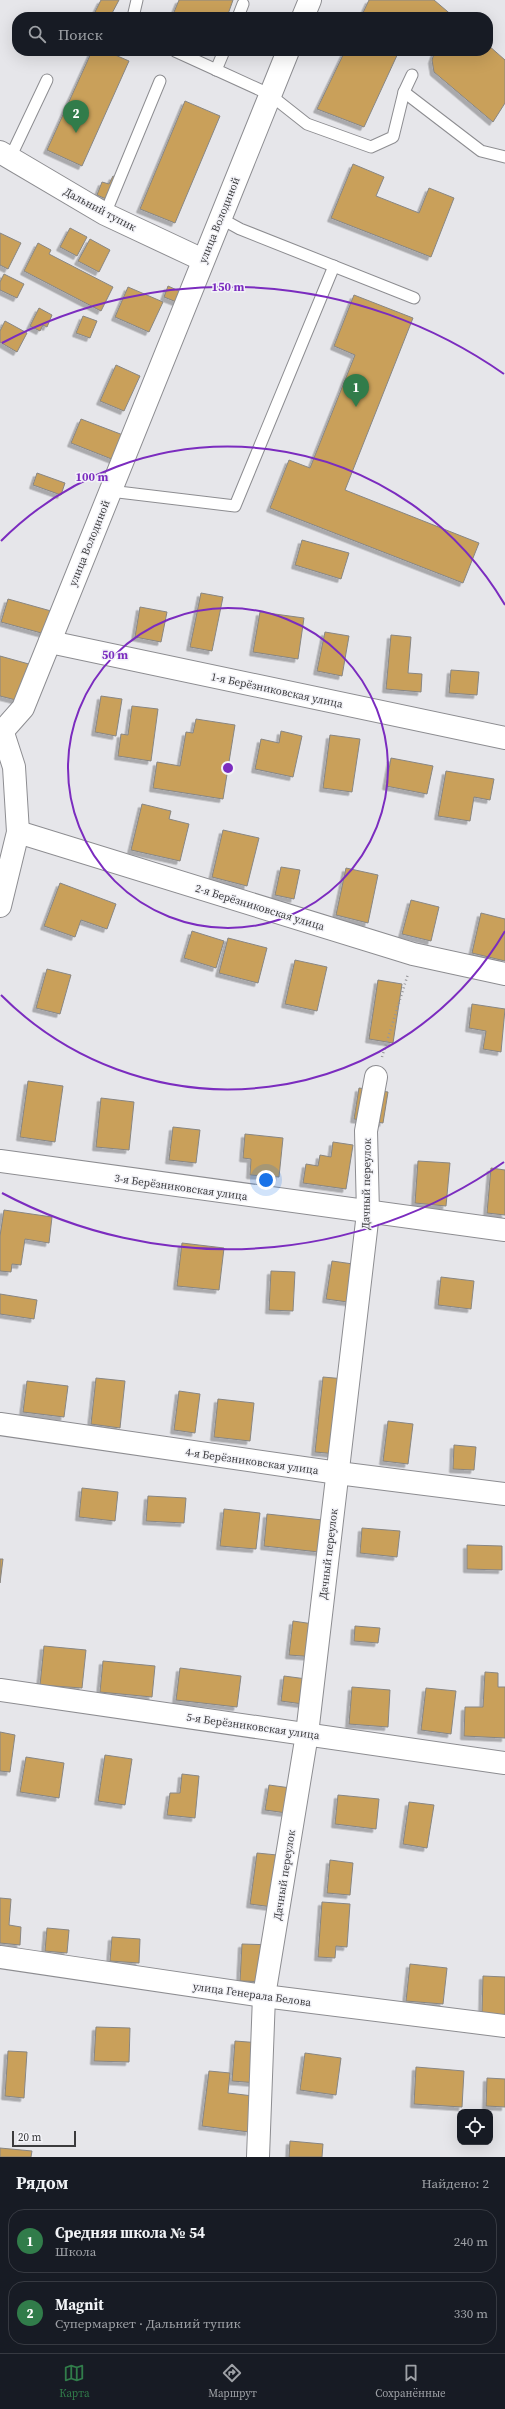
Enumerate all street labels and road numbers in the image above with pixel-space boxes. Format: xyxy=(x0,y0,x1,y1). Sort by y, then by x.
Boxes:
street label: улица Володиной xyxy=(195,175,244,265)
street label: Дальний тупик xyxy=(61,184,139,235)
street label: улица Володиной xyxy=(65,498,114,588)
street label: 1-я Берёзниковская улица xyxy=(210,669,345,712)
street label: 2-я Берёзниковская улица xyxy=(193,881,327,934)
street label: Дачный переулок xyxy=(358,1138,375,1230)
street label: 3-я Берёзниковская улица xyxy=(113,1171,249,1204)
street label: 4-я Берёзниковская улица xyxy=(184,1445,320,1478)
street label: Дачный переулок xyxy=(315,1508,341,1600)
street label: 5-я Берёзниковская улица xyxy=(185,1710,321,1743)
street label: Дачный переулок xyxy=(270,1829,299,1921)
street label: улица Генерала Белова xyxy=(192,1979,312,2010)

